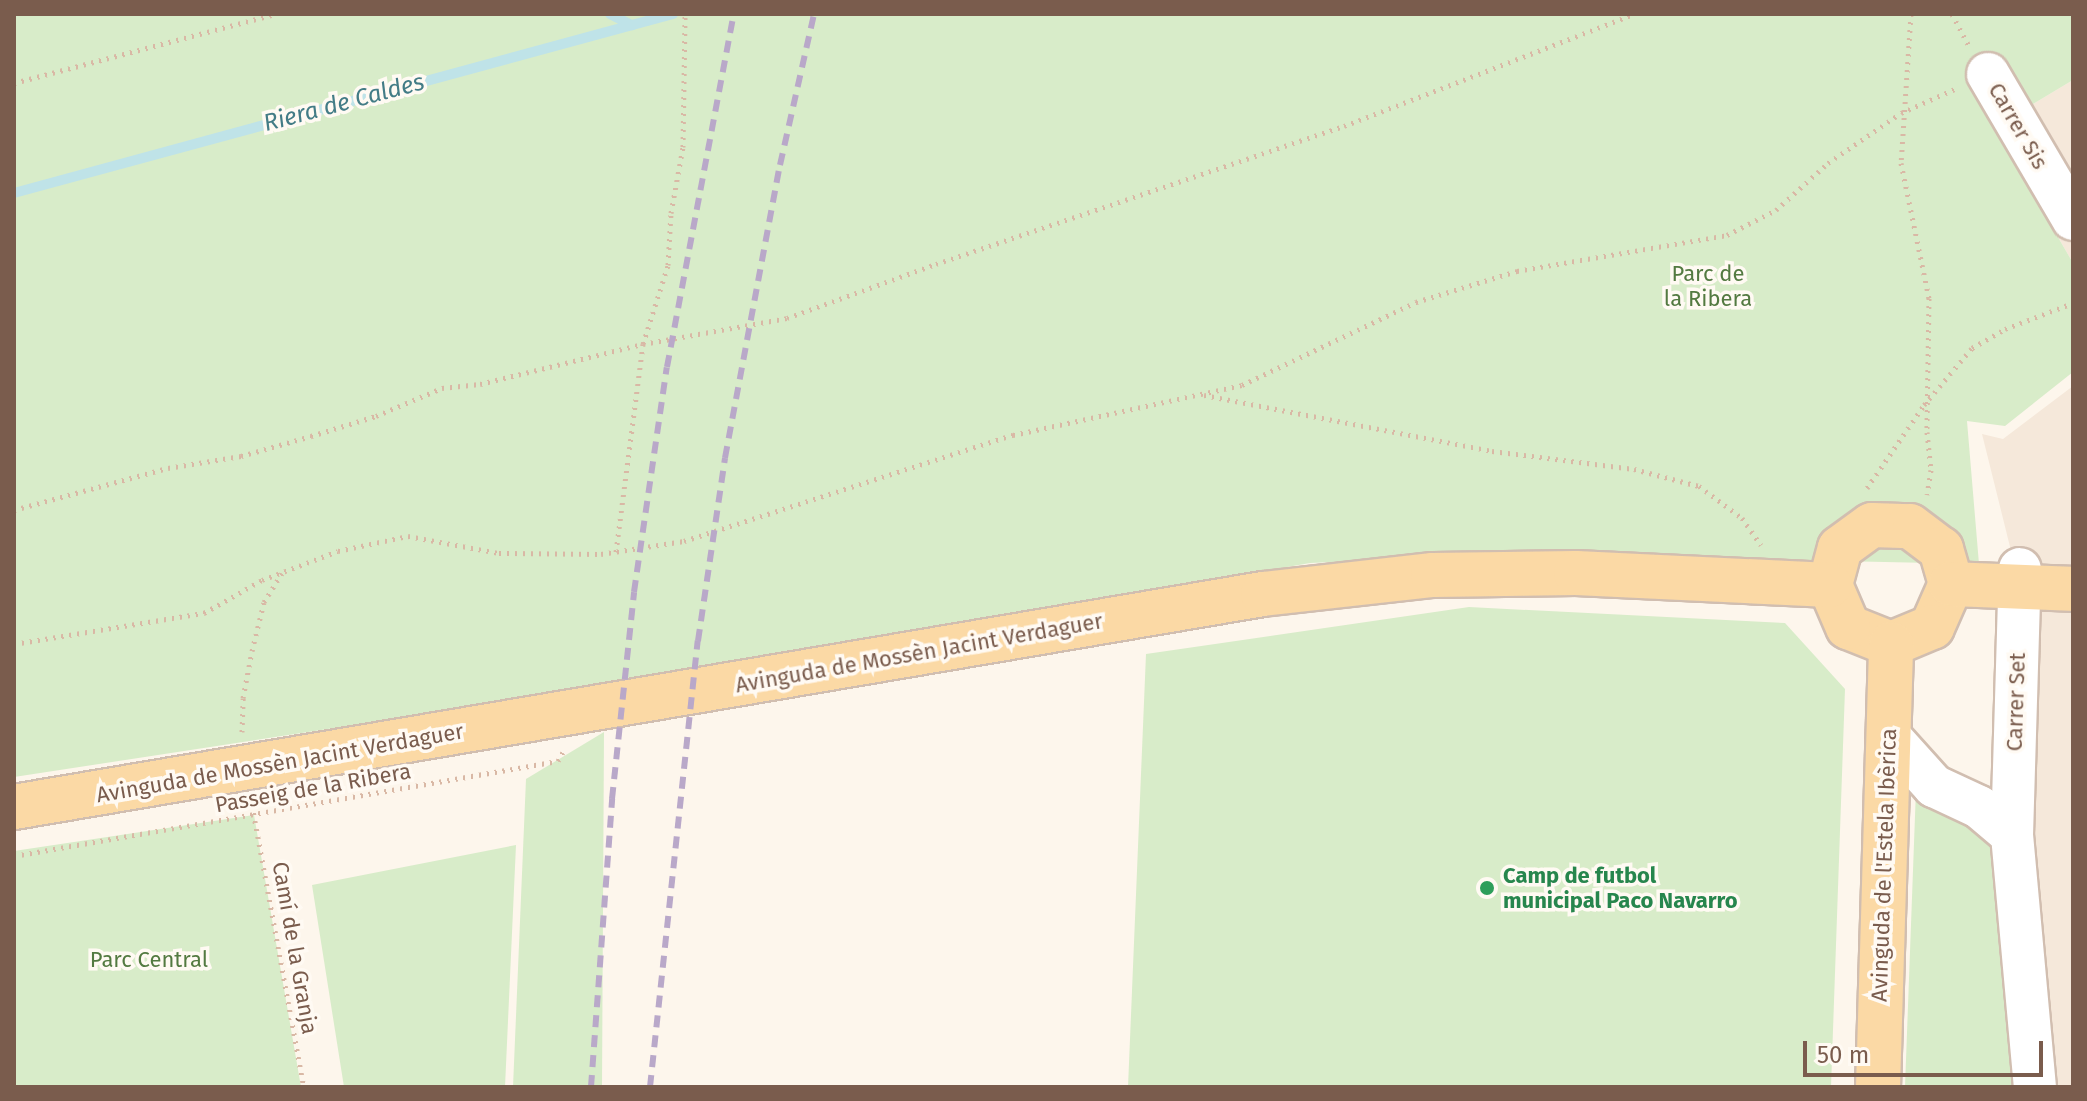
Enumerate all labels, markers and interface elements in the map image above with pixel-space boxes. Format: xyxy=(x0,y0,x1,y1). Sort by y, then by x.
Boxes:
water label: Riera de Caldes xyxy=(260,68,428,138)
street label: Carrer Sis xyxy=(1983,78,2053,174)
park label: Parc de la Ribera xyxy=(1664,260,1752,312)
street label: Avinguda de Mossèn Jacint Verdaguer xyxy=(733,608,1105,698)
street label: Carrer Set xyxy=(2001,652,2031,752)
street label: Avinguda de Mossèn Jacint Verdaguer xyxy=(94,718,466,808)
street label: Avinguda de l'Estela Ibèrica xyxy=(1866,728,1902,1002)
street label: Passeig de la Ribera xyxy=(213,758,413,818)
street label: Camí de la Granja xyxy=(267,860,323,1036)
place label: Camp de futbol municipal Paco Navarro xyxy=(1503,862,1738,914)
marker: Camp de futbol municipal Paco Navarro xyxy=(1478,879,1496,897)
park label: Parc Central xyxy=(90,947,208,973)
scale bar xyxy=(1807,1025,2047,1075)
text: 50 m xyxy=(1817,1041,1869,1069)

